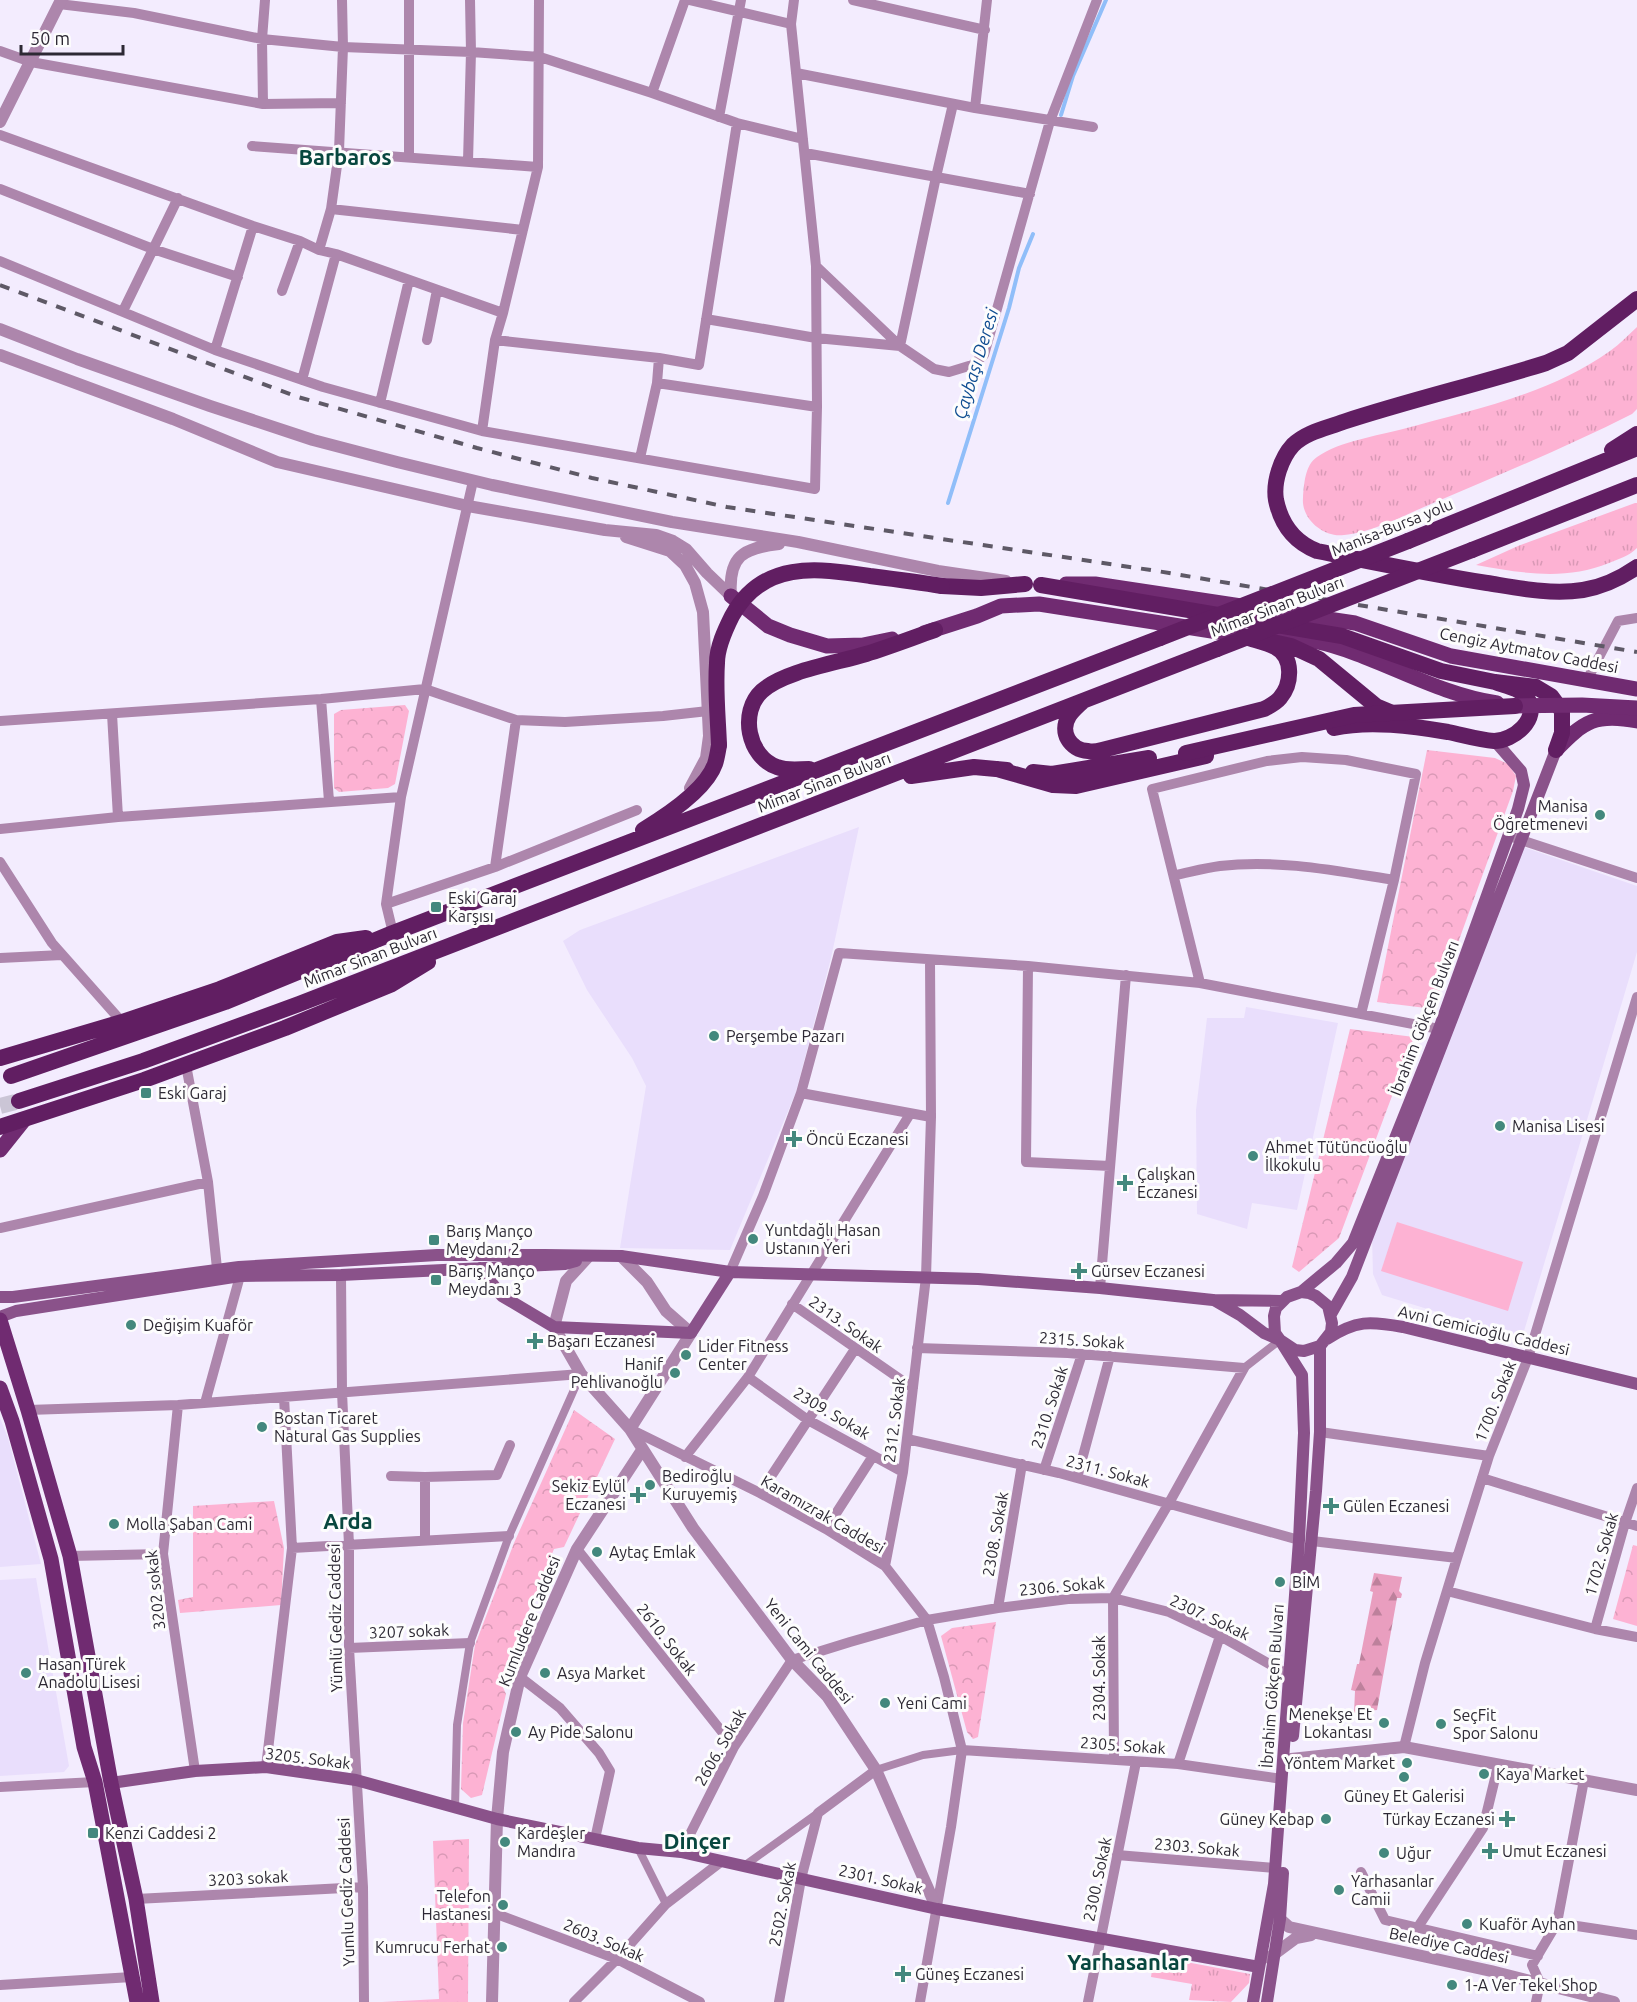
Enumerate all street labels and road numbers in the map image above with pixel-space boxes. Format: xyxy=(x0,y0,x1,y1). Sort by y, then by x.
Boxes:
street label: Manisa-Bursa yolu xyxy=(1329,494,1455,560)
street label: Mimar Sinan Bulvarı xyxy=(1208,572,1346,640)
street label: Cengiz Aytmatov Caddesi xyxy=(1438,624,1620,676)
street label: Mimar Sinan Bulvarı xyxy=(755,748,893,816)
street label: Mimar Sinan Bulvarı xyxy=(301,923,439,991)
street label: İbrahim Gökçen Bulvarı xyxy=(1386,938,1462,1098)
street label: 2313. Sokak xyxy=(806,1292,886,1356)
street label: Avni Gemicioğlu Caddesi xyxy=(1397,1302,1571,1358)
street label: 2315. Sokak xyxy=(1039,1328,1125,1352)
street label: 1700. Sokak xyxy=(1471,1358,1519,1444)
street label: 2310. Sokak xyxy=(1027,1363,1071,1451)
street label: 2312. Sokak xyxy=(880,1376,908,1464)
street label: 2309. Sokak xyxy=(791,1383,873,1443)
street label: 2311. Sokak xyxy=(1064,1451,1152,1491)
street label: Karamızrak Caddesi xyxy=(758,1471,888,1557)
street label: 2308. Sokak xyxy=(979,1490,1011,1578)
street label: 1702. Sokak xyxy=(1581,1510,1621,1598)
street label: Yümlü Gediz Caddesi xyxy=(325,1543,345,1693)
street label: 3202 sokak xyxy=(142,1549,168,1631)
street label: Kumludere Caddesi xyxy=(495,1553,563,1689)
street label: 2306. Sokak xyxy=(1018,1573,1106,1599)
street label: 2307. Sokak xyxy=(1167,1591,1253,1643)
street label: Yeni Cami Caddesi xyxy=(761,1595,857,1707)
street label: 2610. Sokak xyxy=(633,1600,701,1678)
street label: İbrahim Gökçen Bulvarı xyxy=(1257,1603,1287,1769)
street label: 3207 sokak xyxy=(368,1621,450,1641)
street label: 2304. Sokak xyxy=(1090,1635,1108,1721)
street label: 2606. Sokak xyxy=(691,1705,749,1789)
street label: 2305. Sokak xyxy=(1080,1733,1166,1757)
street label: 3205. Sokak xyxy=(264,1744,352,1772)
street label: Yumlu Gediz Caddesi xyxy=(334,1817,358,1967)
street label: 2303. Sokak xyxy=(1153,1834,1241,1860)
street label: 2300. Sokak xyxy=(1079,1835,1115,1923)
street label: 2502. Sokak xyxy=(765,1860,799,1948)
street label: 2301. Sokak xyxy=(837,1861,925,1897)
street label: 3203 sokak xyxy=(207,1867,289,1889)
street label: 2603. Sokak xyxy=(561,1915,647,1965)
street label: Belediye Caddesi xyxy=(1388,1924,1510,1966)

